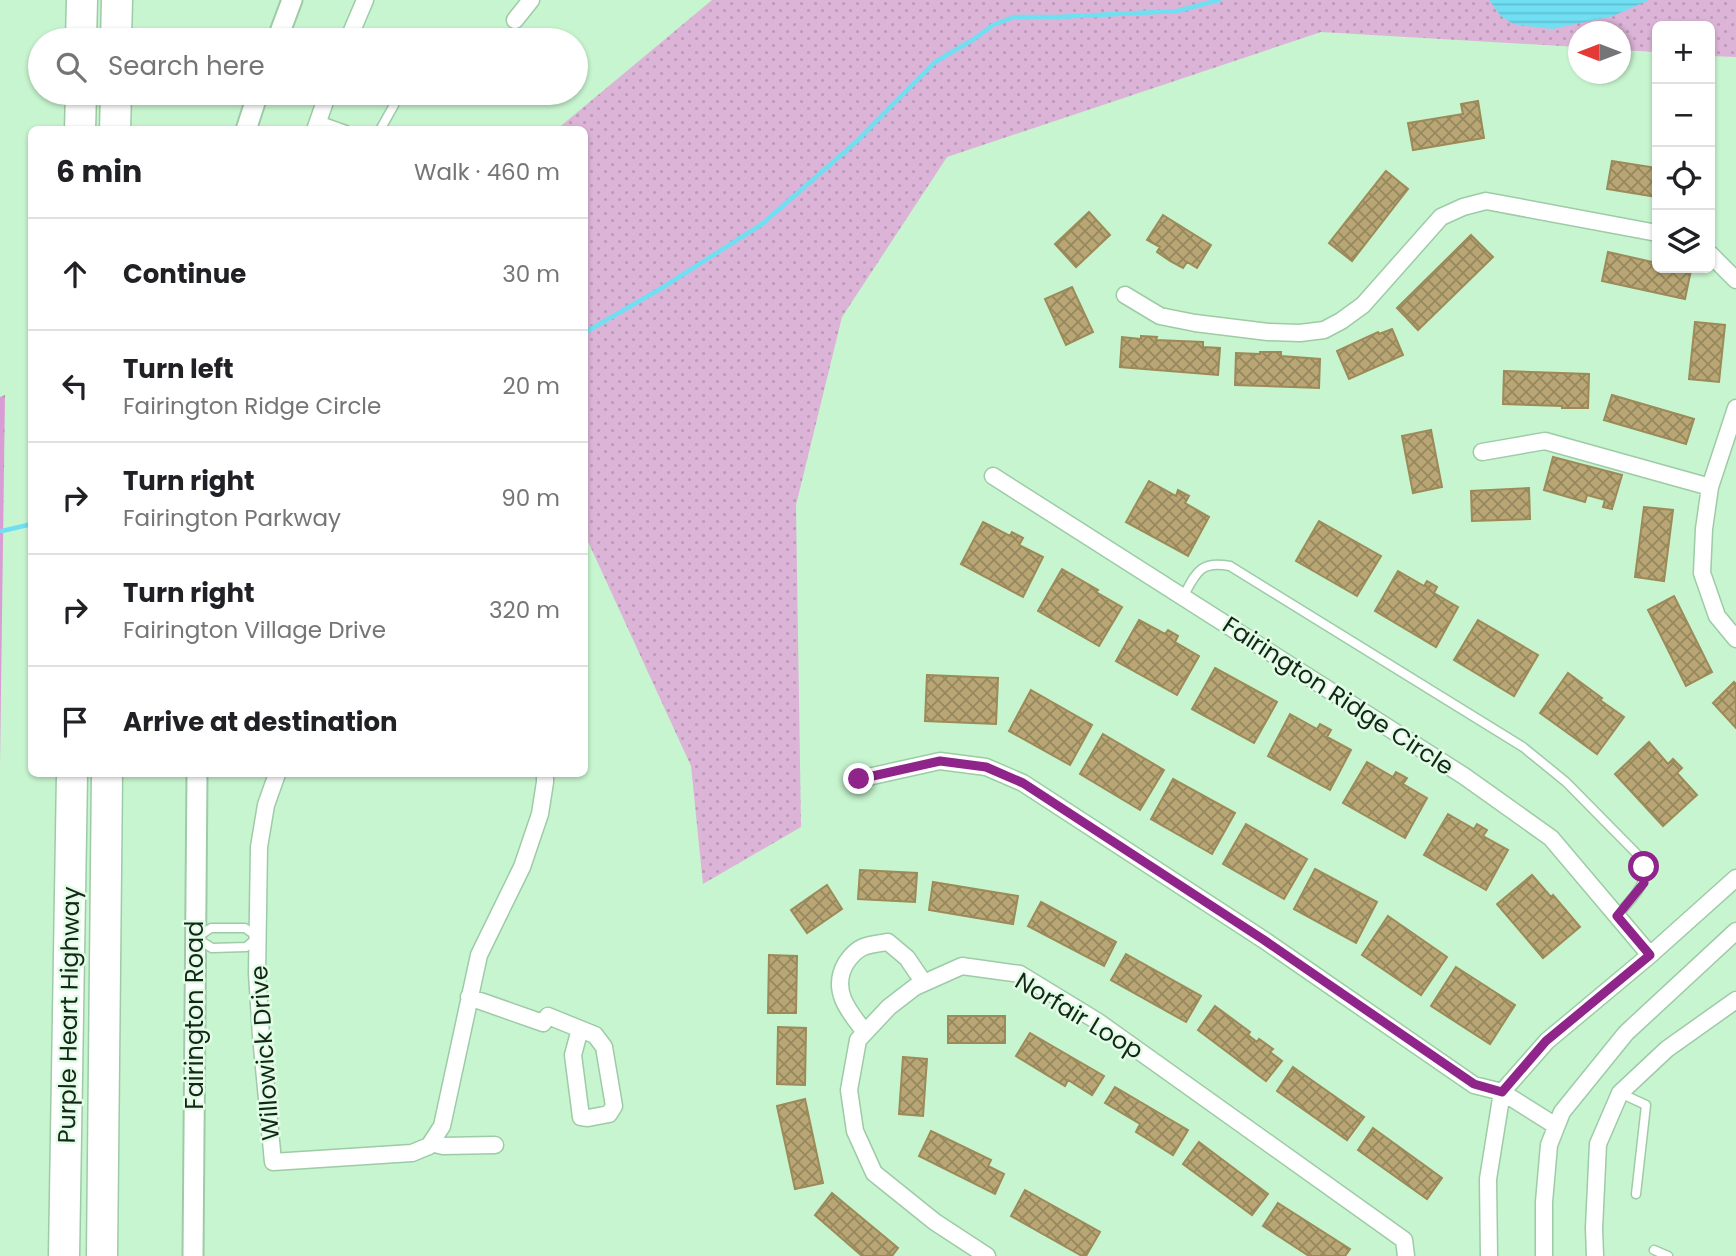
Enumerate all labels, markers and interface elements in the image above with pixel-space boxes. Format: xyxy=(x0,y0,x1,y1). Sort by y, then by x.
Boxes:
north arrow xyxy=(1568,21,1631,84)
map controls xyxy=(1652,21,1715,273)
button: + xyxy=(1652,21,1715,84)
search box xyxy=(28,28,588,105)
icon: search xyxy=(52,48,90,86)
text: Search here xyxy=(108,48,265,84)
button: − xyxy=(1652,84,1715,147)
button: locate xyxy=(1652,147,1715,210)
text: 6 min xyxy=(56,150,142,193)
text: Walk · 460 m xyxy=(414,156,560,188)
button: layers xyxy=(1652,210,1715,273)
icon: ahead xyxy=(56,255,94,293)
text: Continue xyxy=(123,256,246,292)
text: 30 m xyxy=(502,258,560,290)
text: Turn left xyxy=(123,351,234,387)
icon: left xyxy=(56,367,94,405)
text: 20 m xyxy=(502,370,560,402)
text: Fairington Ridge Circle xyxy=(123,390,381,422)
text: Turn right xyxy=(123,463,255,499)
icon: right xyxy=(56,479,94,517)
text: 90 m xyxy=(501,482,560,514)
text: Fairington Parkway xyxy=(123,502,341,534)
text: Turn right xyxy=(123,575,255,611)
icon: right xyxy=(56,591,94,629)
text: 320 m xyxy=(489,594,560,626)
street label: Fairington Ridge Circle xyxy=(1216,608,1460,783)
text: Fairington Village Drive xyxy=(123,614,386,646)
icon: arrive xyxy=(56,703,94,741)
text: Arrive at destination xyxy=(123,704,398,740)
route end xyxy=(843,763,874,794)
route start xyxy=(1628,851,1659,882)
street label: Purple Heart Highway xyxy=(50,886,87,1144)
street label: Fairington Road xyxy=(178,921,211,1109)
street label: Willowick Drive xyxy=(242,964,287,1142)
street label: Norfair Loop xyxy=(1009,964,1149,1067)

